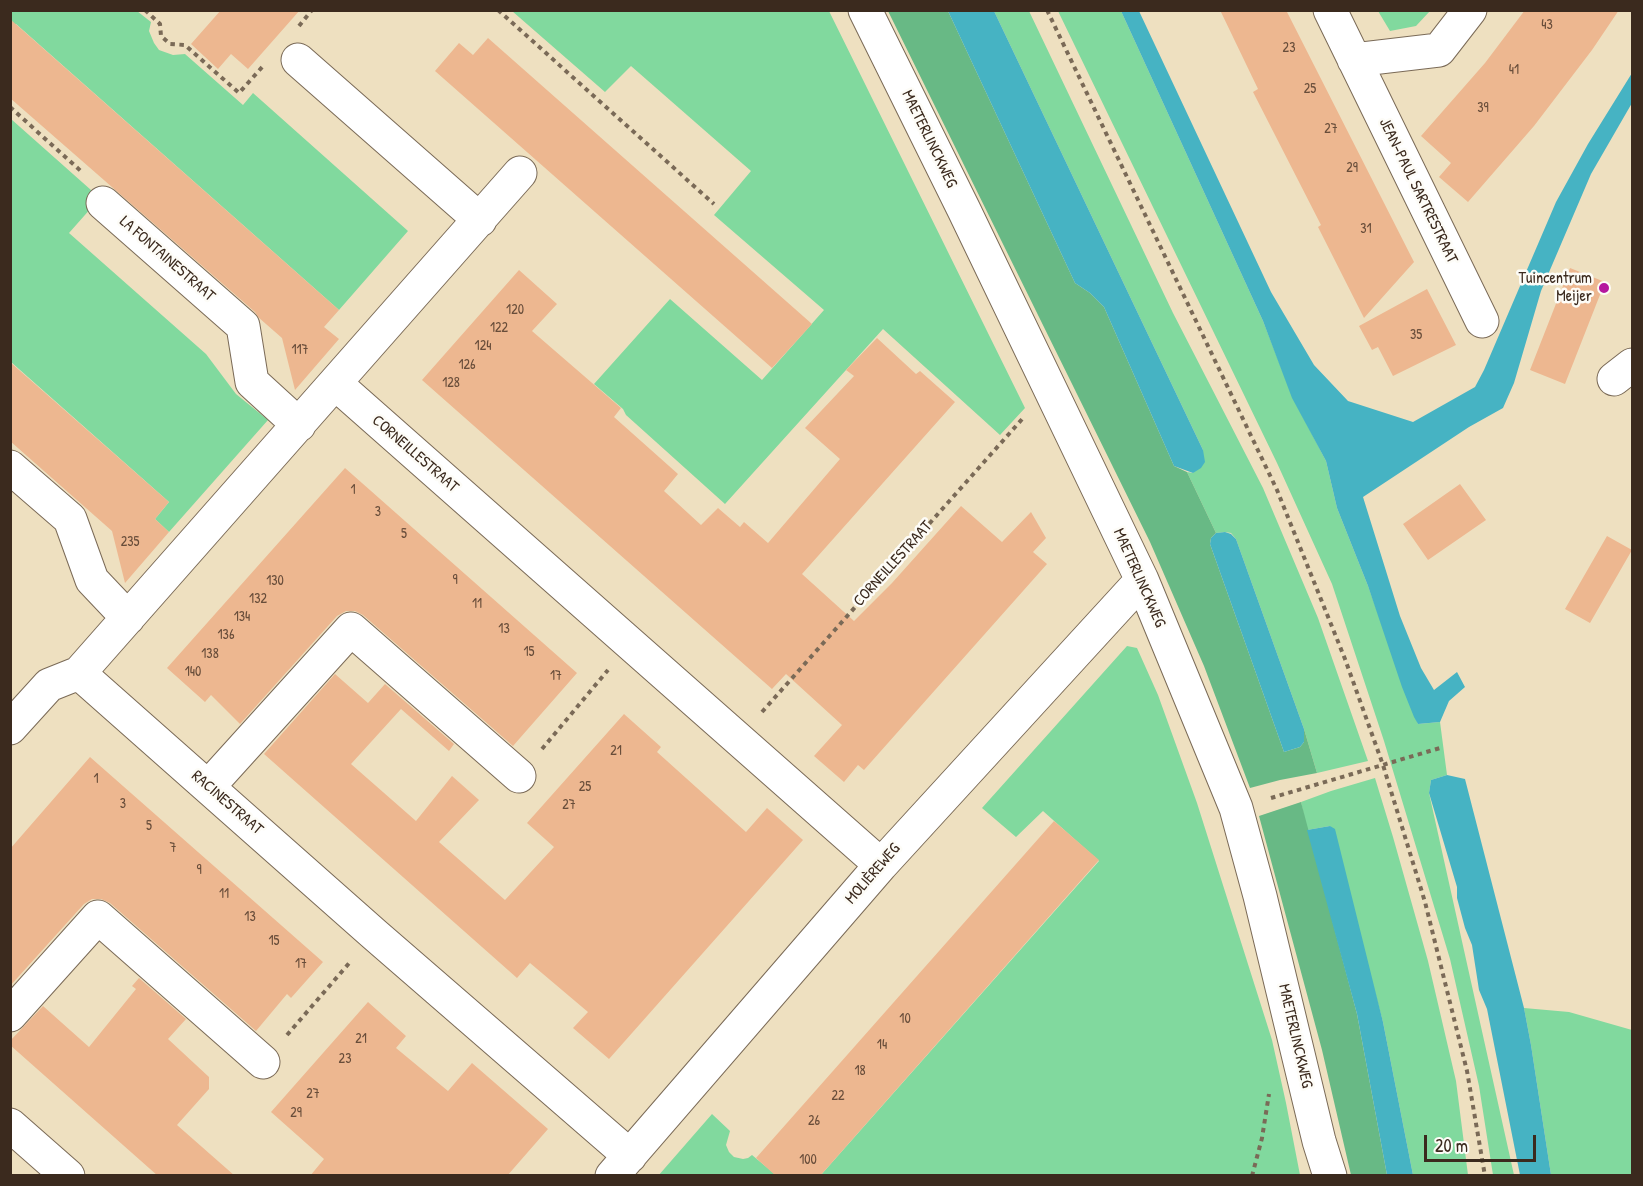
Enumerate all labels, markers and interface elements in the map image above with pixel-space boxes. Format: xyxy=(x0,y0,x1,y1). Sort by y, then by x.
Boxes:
house number: 43 xyxy=(1541,17,1553,33)
house number: 23 xyxy=(1283,40,1295,56)
house number: 41 xyxy=(1509,62,1519,78)
house number: 25 xyxy=(1304,81,1316,97)
street label: MAETERLINCKWEG xyxy=(897,87,961,191)
house number: 39 xyxy=(1477,100,1489,116)
street label: JEAN-PAUL SARTRESTRAAT xyxy=(1374,115,1462,267)
house number: 27 xyxy=(1324,121,1338,137)
house number: 29 xyxy=(1346,160,1358,176)
street label: LA FONTAINESTRAAT xyxy=(115,212,219,306)
house number: 31 xyxy=(1360,221,1372,237)
place label: Tuincentrum Meijer xyxy=(1519,269,1592,307)
marker: Tuincentrum Meijer xyxy=(1597,281,1611,295)
house number: 120 xyxy=(506,302,524,318)
house number: 122 xyxy=(490,320,508,336)
house number: 35 xyxy=(1410,327,1422,343)
house number: 124 xyxy=(475,338,491,354)
house number: 117 xyxy=(291,342,309,358)
house number: 126 xyxy=(458,357,476,373)
house number: 128 xyxy=(442,375,460,391)
street label: CORNEILLESTRAAT xyxy=(368,411,462,497)
house number: 1 xyxy=(350,482,356,498)
house number: 3 xyxy=(375,504,381,520)
street label: CORNEILLESTRAAT xyxy=(850,517,936,611)
house number: 5 xyxy=(401,526,407,542)
street label: MAETERLINCKWEG xyxy=(1109,526,1169,630)
house number: 235 xyxy=(121,534,139,550)
house number: 9 xyxy=(452,572,458,588)
house number: 130 xyxy=(266,573,284,589)
house number: 132 xyxy=(249,591,267,607)
house number: 11 xyxy=(472,596,482,612)
house number: 134 xyxy=(234,609,250,625)
house number: 13 xyxy=(498,621,510,637)
house number: 136 xyxy=(218,627,234,643)
house number: 15 xyxy=(523,644,535,660)
house number: 138 xyxy=(201,646,219,662)
house number: 140 xyxy=(185,664,201,680)
house number: 17 xyxy=(550,668,562,684)
house number: 21 xyxy=(610,743,622,759)
street label: RACINESTRAAT xyxy=(187,767,267,839)
house number: 1 xyxy=(93,771,99,787)
house number: 25 xyxy=(579,779,591,795)
house number: 3 xyxy=(120,796,126,812)
house number: 27 xyxy=(562,797,576,813)
house number: 5 xyxy=(146,818,152,834)
house number: 7 xyxy=(170,840,176,856)
street label: MOLIÈREWEG xyxy=(841,840,905,908)
house number: 9 xyxy=(196,862,202,878)
house number: 11 xyxy=(219,886,229,902)
house number: 13 xyxy=(244,909,256,925)
house number: 15 xyxy=(268,933,280,949)
house number: 17 xyxy=(295,956,307,972)
street label: MAETERLINCKWEG xyxy=(1274,982,1316,1090)
house number: 10 xyxy=(899,1011,911,1027)
house number: 21 xyxy=(355,1031,367,1047)
house number: 14 xyxy=(877,1037,887,1053)
house number: 23 xyxy=(339,1051,351,1067)
house number: 18 xyxy=(854,1063,866,1079)
house number: 27 xyxy=(306,1086,320,1102)
house number: 22 xyxy=(831,1088,845,1104)
house number: 29 xyxy=(290,1105,302,1121)
house number: 26 xyxy=(808,1113,820,1129)
scale bar xyxy=(1427,1123,1540,1161)
text: 20 m xyxy=(1435,1133,1468,1158)
house number: 100 xyxy=(799,1152,817,1168)

